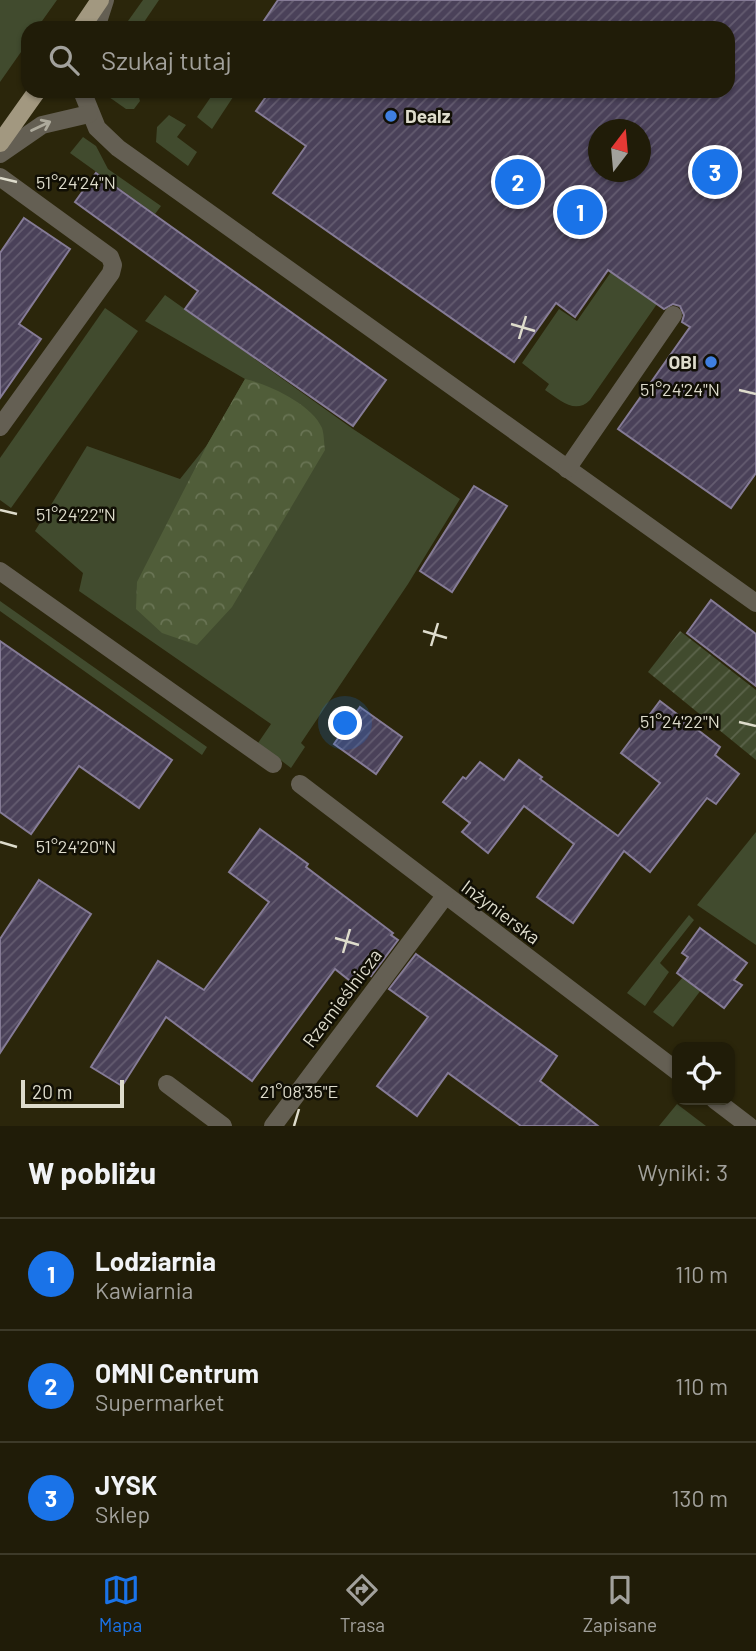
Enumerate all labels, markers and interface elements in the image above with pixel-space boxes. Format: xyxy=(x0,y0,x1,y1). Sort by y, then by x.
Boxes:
search box xyxy=(21,21,735,98)
icon: search xyxy=(45,41,83,79)
text: Szukaj tutaj xyxy=(101,44,232,75)
place label: Dealz xyxy=(405,104,451,127)
marker: Dealz xyxy=(383,108,399,124)
one-way arrow xyxy=(30,119,51,132)
north arrow xyxy=(588,119,651,182)
pin: 3 xyxy=(692,146,738,198)
pin: 2 xyxy=(495,156,541,208)
text: 51°24'24"N xyxy=(36,171,116,193)
pin: 1 xyxy=(557,186,603,238)
place label: OBI xyxy=(668,350,697,373)
marker: OBI xyxy=(703,354,719,370)
text: 51°24'24"N xyxy=(640,378,720,400)
text: 51°24'22"N xyxy=(36,503,116,525)
your location xyxy=(328,706,362,740)
text: 51°24'22"N xyxy=(640,710,720,732)
text: 51°24'20"N xyxy=(36,835,116,857)
street label: Inżynierska xyxy=(457,875,545,949)
street label: Rzemieślnicza xyxy=(297,944,386,1052)
map controls xyxy=(672,1042,735,1105)
button: locate xyxy=(672,1042,735,1105)
scale bar xyxy=(21,1077,124,1109)
text: 20 m xyxy=(32,1080,72,1103)
text: 21°08'35"E xyxy=(260,1080,338,1102)
text: W pobliżu xyxy=(28,1154,156,1190)
text: Wyniki: 3 xyxy=(638,1158,728,1186)
text: Lodziarnia xyxy=(95,1245,216,1276)
text: 1 xyxy=(47,1260,55,1288)
text: 110 m xyxy=(675,1260,728,1288)
text: Kawiarnia xyxy=(95,1276,193,1304)
text: OMNI Centrum xyxy=(95,1357,259,1388)
text: 2 xyxy=(45,1372,57,1400)
text: 110 m xyxy=(675,1372,728,1400)
text: Supermarket xyxy=(95,1388,225,1416)
text: JYSK xyxy=(95,1469,157,1500)
text: 3 xyxy=(45,1484,57,1512)
text: 130 m xyxy=(671,1484,728,1512)
text: Sklep xyxy=(95,1500,150,1528)
tab: Mapa xyxy=(99,1571,142,1636)
tab: Trasa xyxy=(340,1571,385,1636)
tab: Zapisane xyxy=(583,1571,657,1636)

